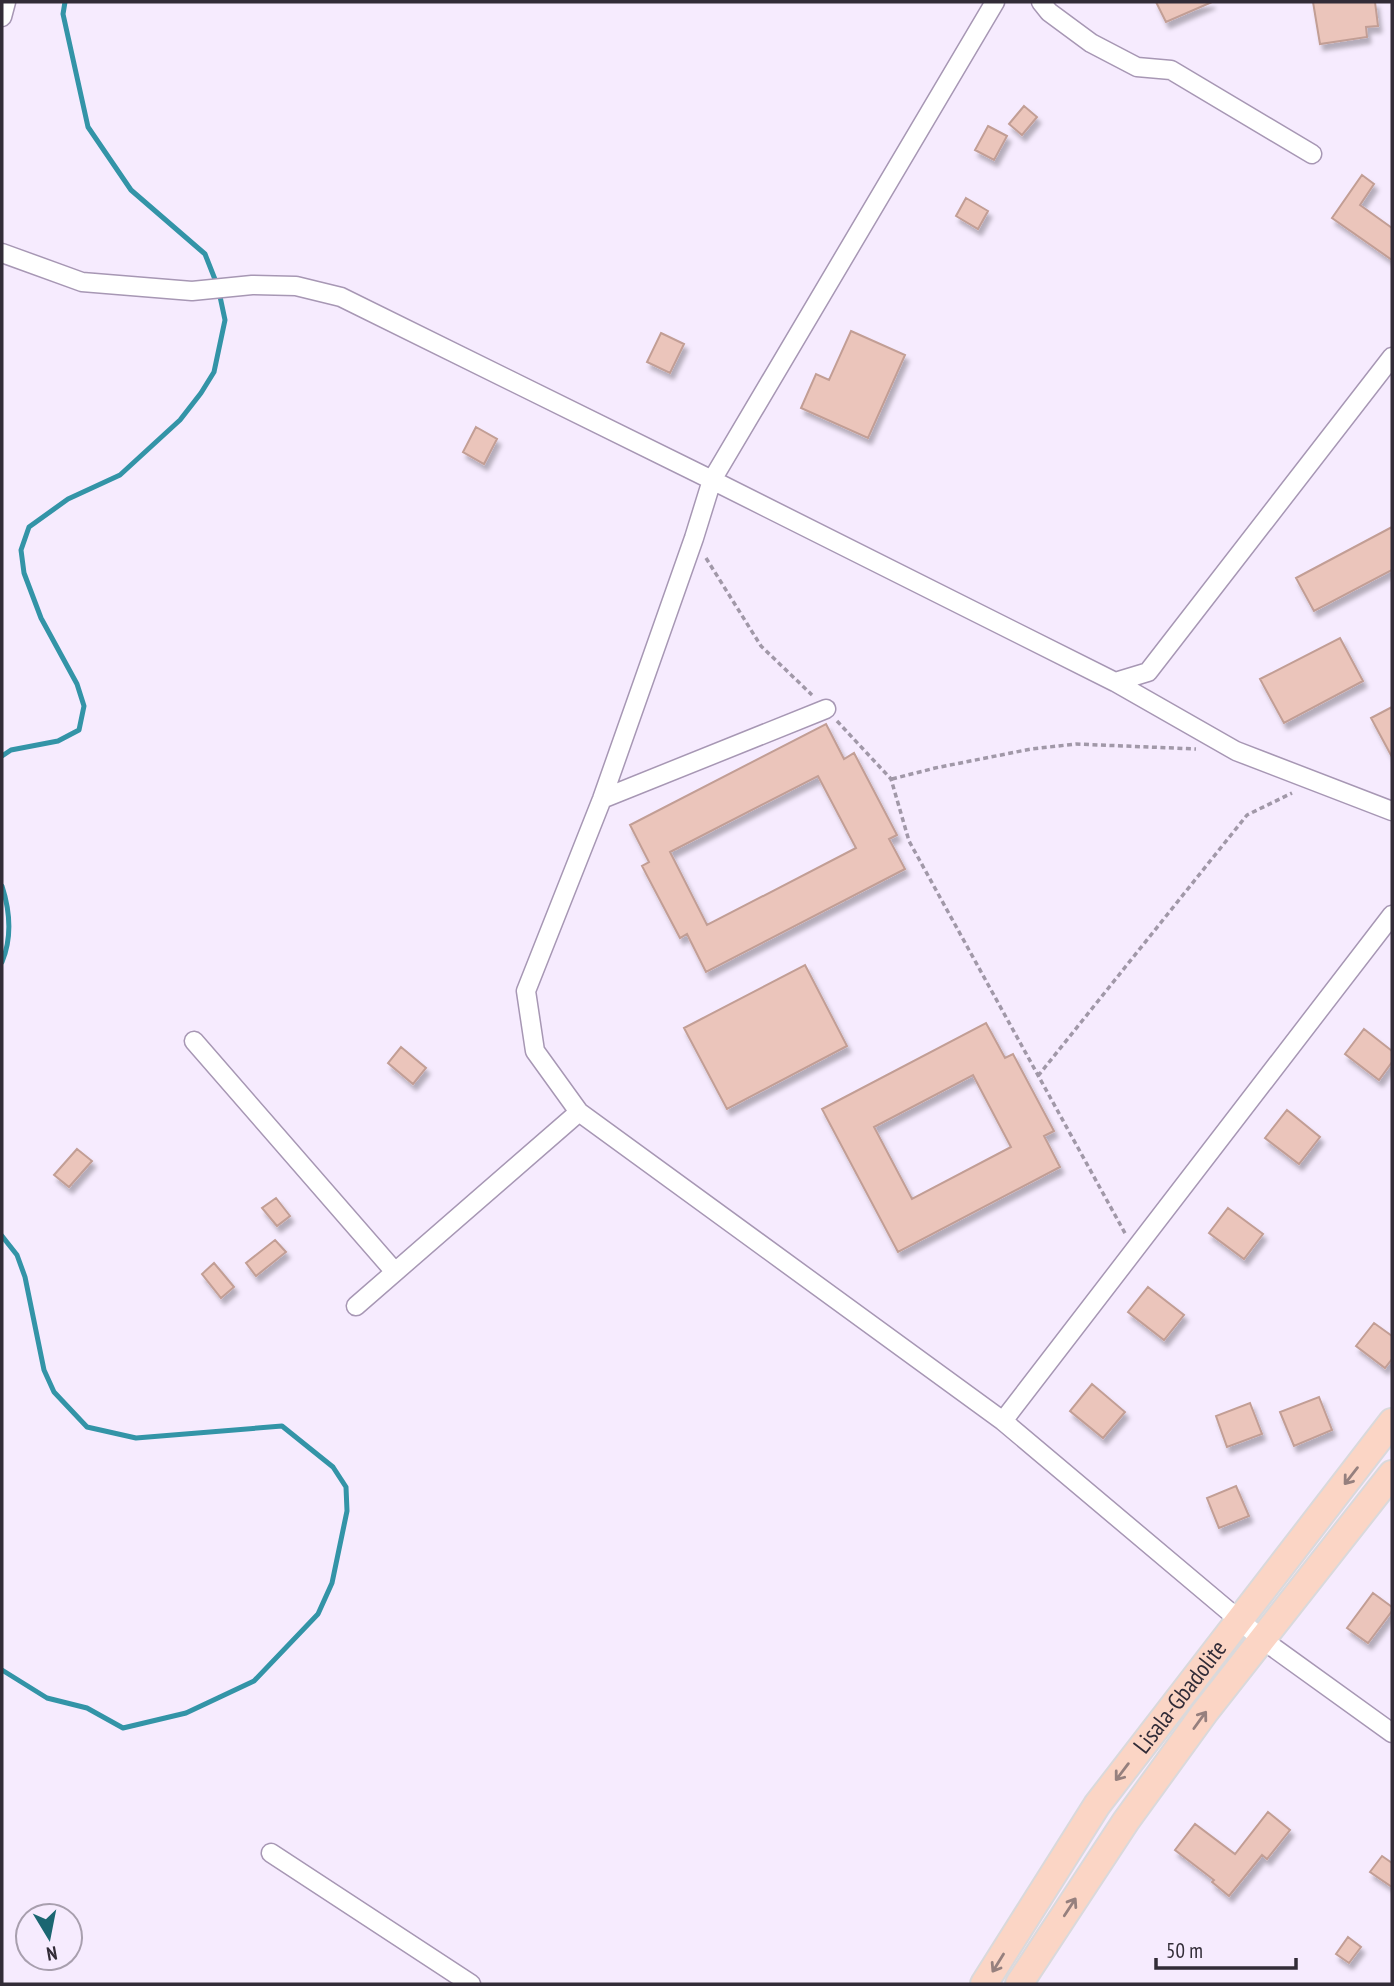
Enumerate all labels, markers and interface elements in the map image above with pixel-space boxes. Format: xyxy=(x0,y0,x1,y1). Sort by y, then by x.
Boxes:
one-way arrow xyxy=(1343,1466,1358,1484)
street label: Lisala-Gbadolite xyxy=(1126,1634,1233,1760)
one-way arrow xyxy=(1192,1711,1207,1730)
one-way arrow xyxy=(1115,1763,1130,1782)
one-way arrow xyxy=(1063,1897,1077,1917)
north arrow xyxy=(14,1902,84,1972)
scale bar xyxy=(1156,1926,1296,1970)
text: 50 m xyxy=(1166,1937,1203,1964)
text: N xyxy=(45,1941,59,1966)
one-way arrow xyxy=(990,1952,1004,1972)

